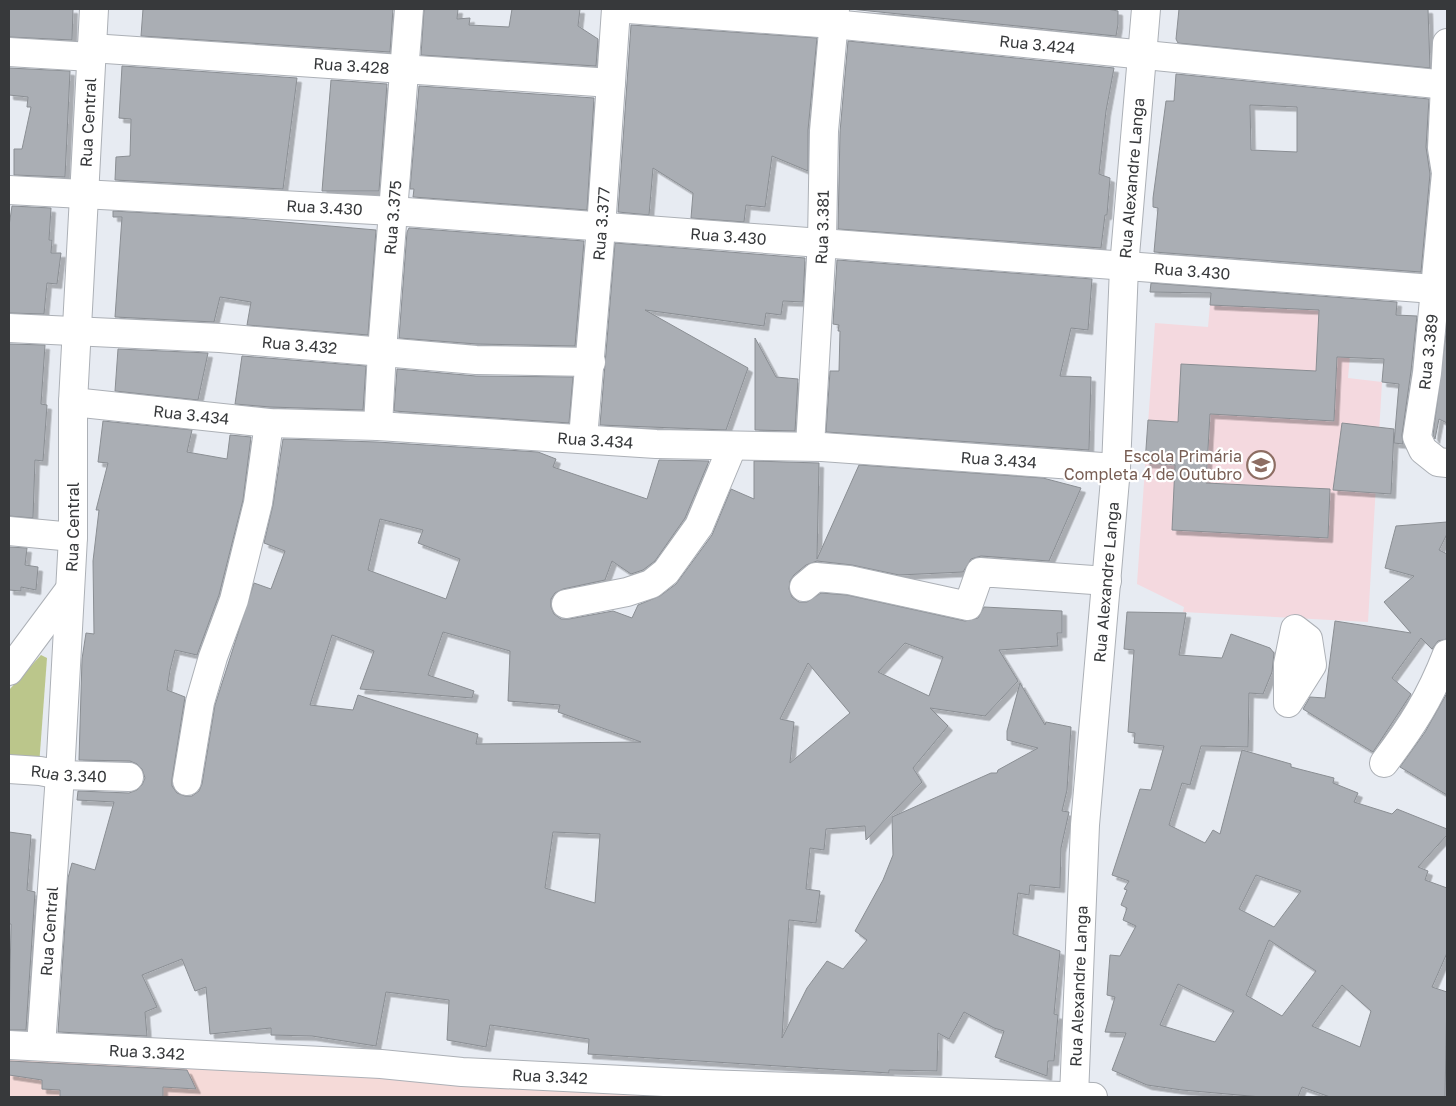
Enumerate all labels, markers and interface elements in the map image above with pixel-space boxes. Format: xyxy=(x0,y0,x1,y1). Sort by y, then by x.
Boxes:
street label: Rua 3.424 xyxy=(998,31,1076,58)
street label: Rua 3.428 xyxy=(313,53,390,78)
street label: Rua Central xyxy=(76,77,100,168)
street label: Rua Alexandre Langa xyxy=(1115,97,1148,259)
street label: Rua 3.375 xyxy=(380,180,405,256)
street label: Rua 3.377 xyxy=(588,186,614,261)
street label: Rua 3.381 xyxy=(811,190,833,265)
street label: Rua 3.430 xyxy=(286,195,363,219)
street label: Rua 3.430 xyxy=(690,223,767,249)
street label: Rua 3.430 xyxy=(1153,258,1231,284)
street label: Rua 3.389 xyxy=(1414,313,1442,391)
street label: Rua 3.432 xyxy=(261,332,338,358)
street label: Rua 3.434 xyxy=(152,401,230,429)
street label: Rua 3.434 xyxy=(557,428,634,453)
place label: Escola Primária Completa 4 de Outubro xyxy=(1064,446,1242,484)
street label: Rua 3.434 xyxy=(960,447,1038,472)
school or university icon: Escola Primária Completa 4 de Outubro xyxy=(1246,450,1276,480)
street label: Rua Central xyxy=(61,482,83,572)
street label: Rua Alexandre Langa xyxy=(1089,501,1123,663)
street label: Rua 3.340 xyxy=(30,760,107,786)
street label: Rua Central xyxy=(36,886,62,977)
street label: Rua Alexandre Langa xyxy=(1065,905,1092,1067)
street label: Rua 3.342 xyxy=(108,1040,185,1064)
street label: Rua 3.342 xyxy=(512,1064,588,1088)

